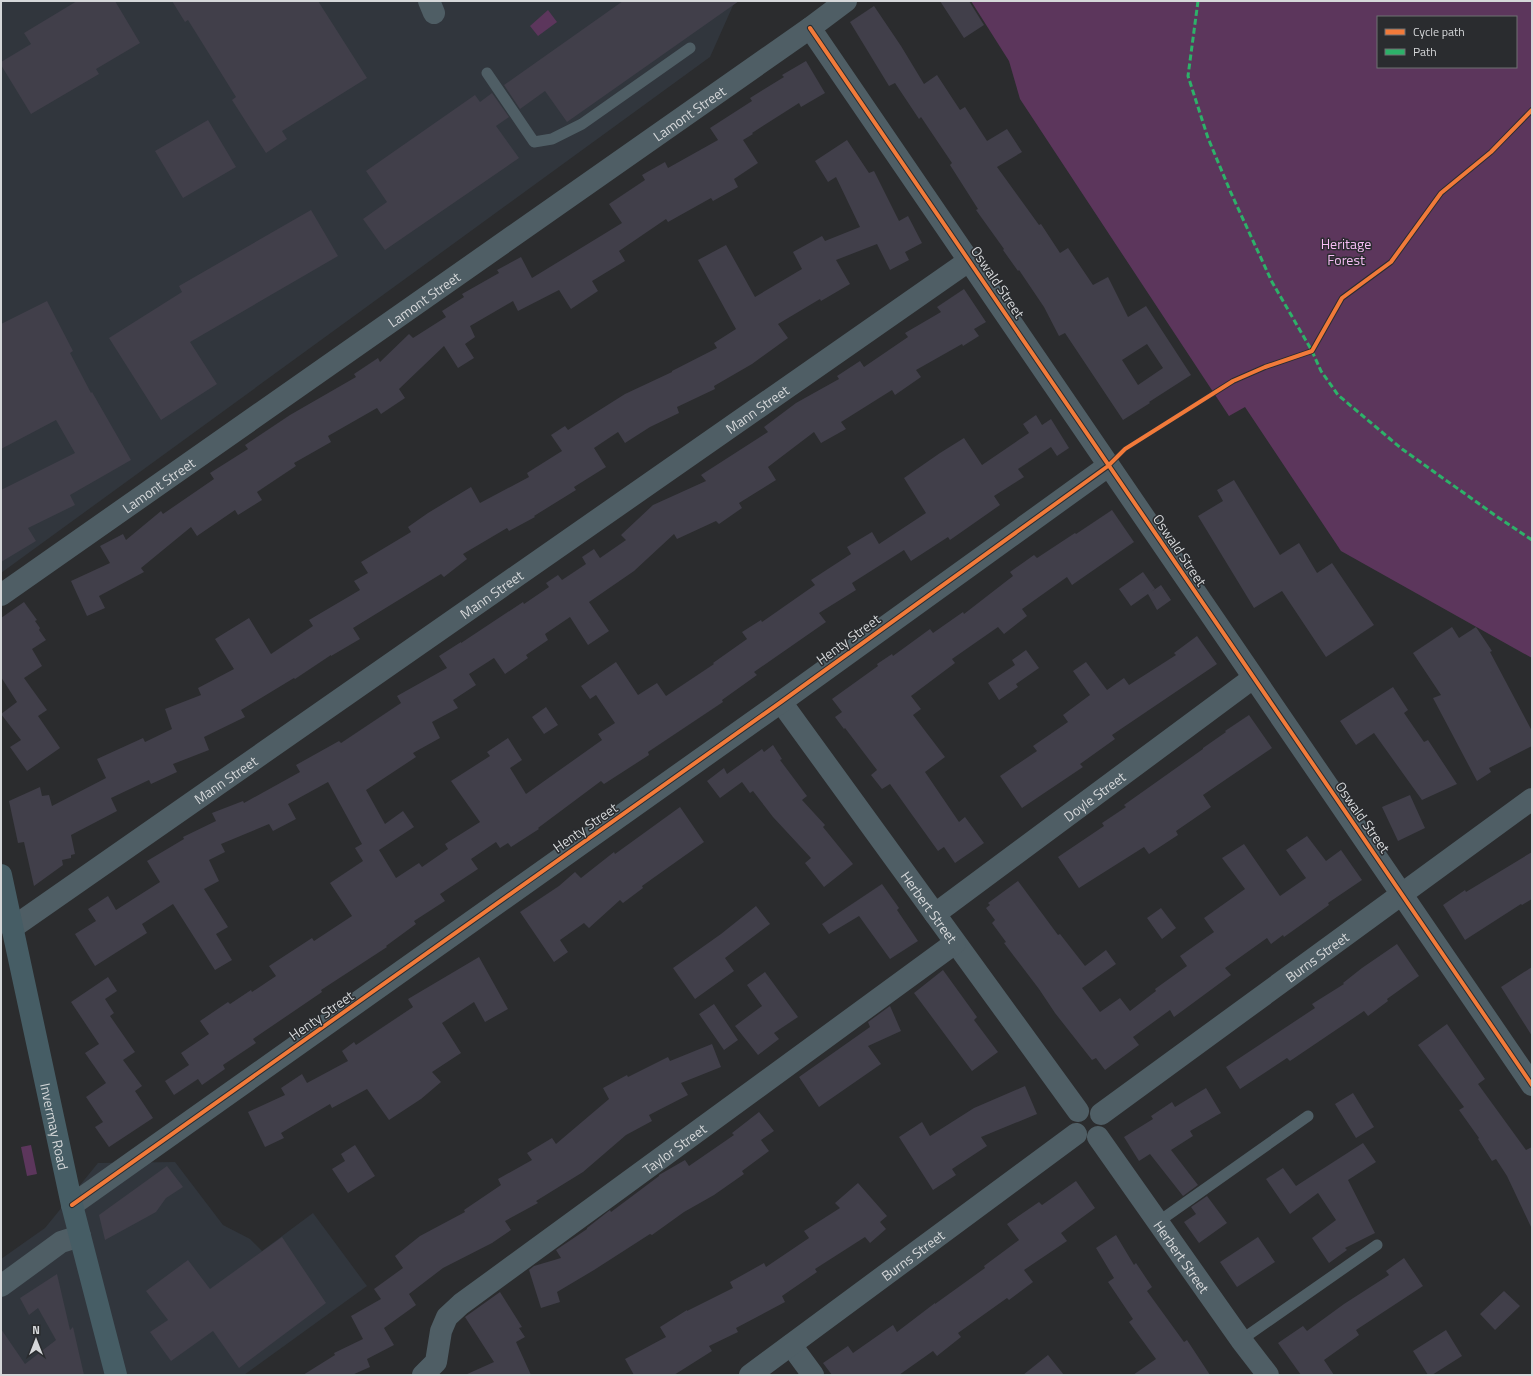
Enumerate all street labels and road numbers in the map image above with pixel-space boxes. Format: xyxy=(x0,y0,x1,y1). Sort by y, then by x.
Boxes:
street label: Lamont Street xyxy=(648,80,730,146)
street label: Oswald Street xyxy=(966,242,1030,322)
street label: Lamont Street xyxy=(383,266,464,332)
street label: Mann Street xyxy=(721,379,793,438)
street label: Lamont Street xyxy=(118,452,199,518)
street label: Oswald Street xyxy=(1148,510,1212,590)
street label: Mann Street xyxy=(455,564,527,623)
street label: Henty Street xyxy=(812,608,884,669)
street label: Mann Street xyxy=(189,750,261,809)
street label: Doyle Street xyxy=(1059,766,1129,826)
street label: Oswald Street xyxy=(1331,777,1395,857)
street label: Henty Street xyxy=(548,797,622,857)
street label: Herbert Street xyxy=(896,866,963,947)
street label: Burns Street xyxy=(1280,926,1353,987)
street label: Henty Street xyxy=(284,985,358,1045)
street label: Invermay Road xyxy=(36,1081,75,1172)
street label: Taylor Street xyxy=(638,1118,710,1179)
street label: Herbert Street xyxy=(1149,1216,1215,1297)
street label: Burns Street xyxy=(876,1224,949,1285)

